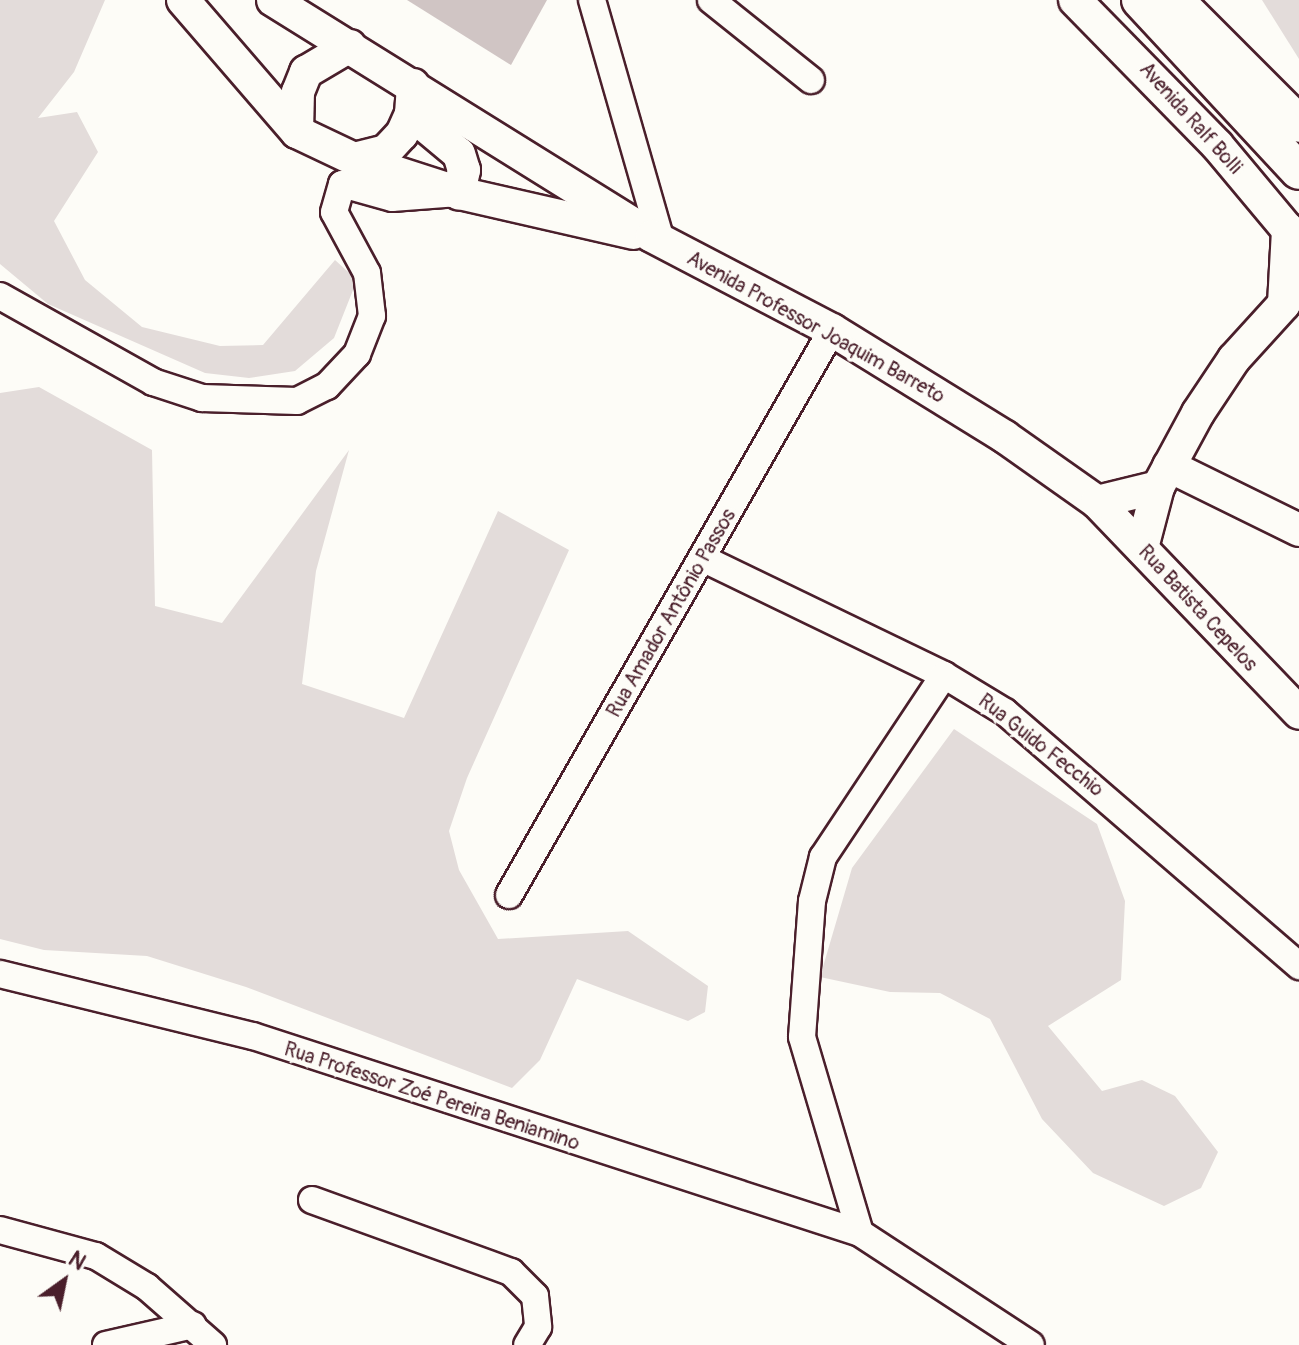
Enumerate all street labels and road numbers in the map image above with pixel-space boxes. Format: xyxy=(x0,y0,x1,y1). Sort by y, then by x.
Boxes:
street label: Avenida Ralf Bolli xyxy=(1135,57,1247,179)
street label: Avenida Professor Joaquim Barreto xyxy=(683,246,949,408)
street label: Rua Amador Antônio Passos xyxy=(601,505,741,721)
street label: Rua Batista Cepelos xyxy=(1133,540,1263,676)
street label: Rua Guido Fecchio xyxy=(974,689,1108,801)
street label: Rua Professor Zoé Pereira Beniamino xyxy=(281,1037,583,1155)

